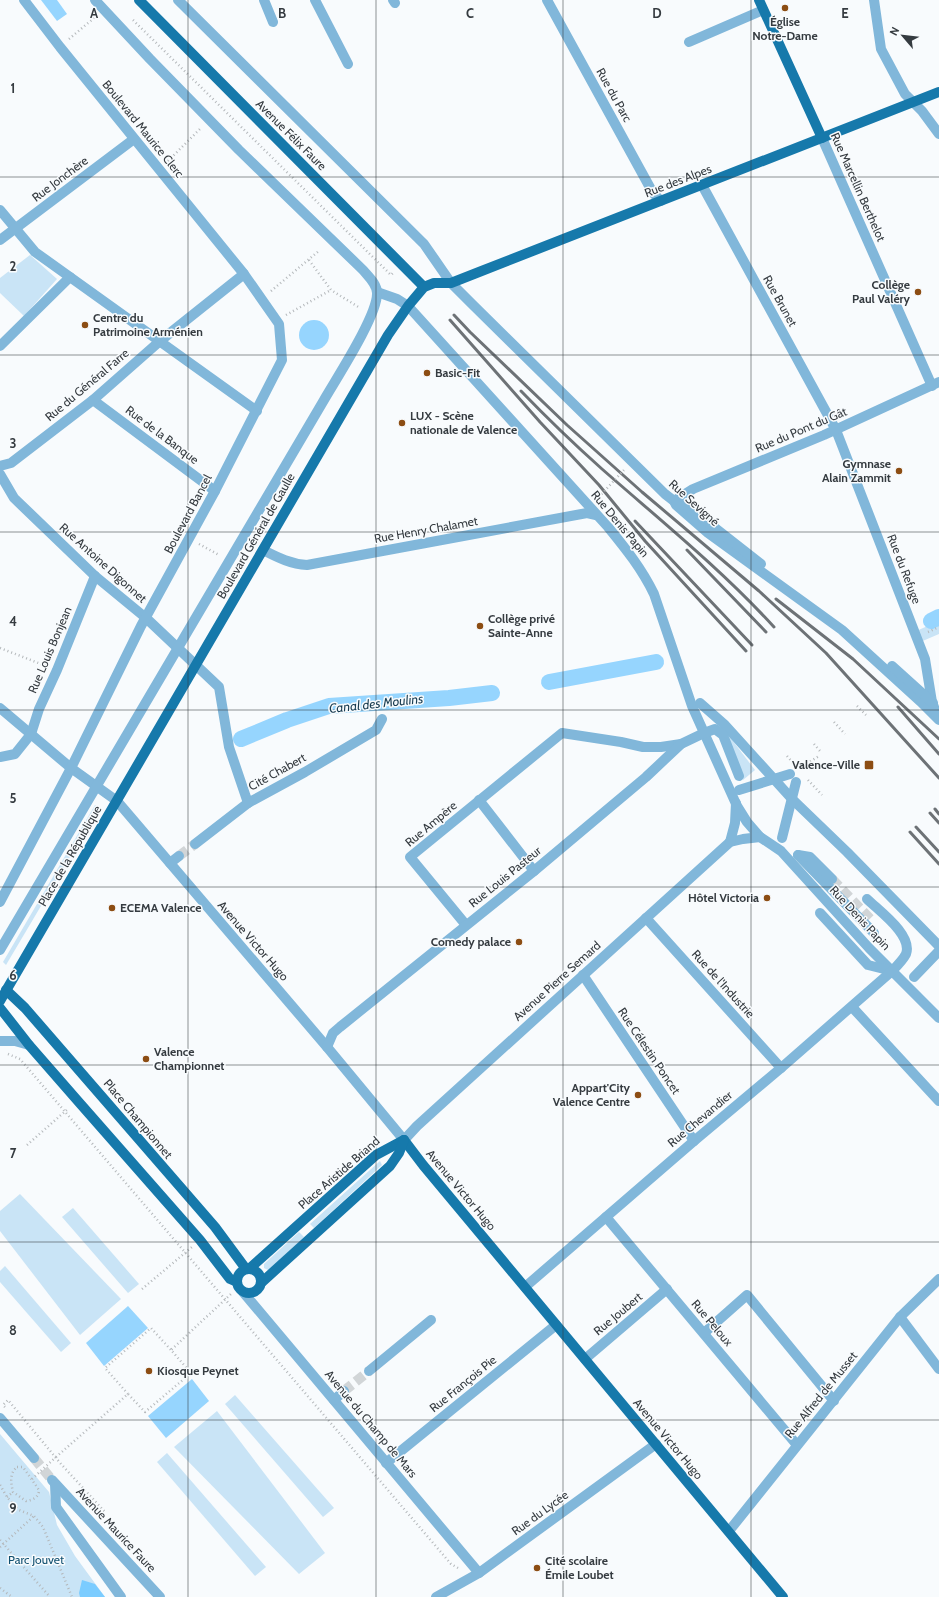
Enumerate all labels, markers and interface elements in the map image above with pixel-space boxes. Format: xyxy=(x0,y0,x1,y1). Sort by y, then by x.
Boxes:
marker: Église Notre-Dame xyxy=(780,3,790,13)
text: A xyxy=(90,5,99,21)
text: B xyxy=(278,5,286,21)
text: C xyxy=(466,5,474,21)
text: D xyxy=(652,5,662,21)
text: E xyxy=(841,5,849,21)
place label: Église Notre-Dame xyxy=(752,14,818,43)
north arrow xyxy=(883,16,923,56)
text: N xyxy=(886,25,902,38)
street label: Rue du Parc xyxy=(593,65,636,125)
street label: Boulevard Maurice Clerc xyxy=(99,77,188,181)
text: 1 xyxy=(11,80,15,96)
street label: Avenue Félix Faure xyxy=(253,96,330,173)
street label: Rue Marcellin Berthelot xyxy=(828,130,889,244)
street label: Rue Jonchère xyxy=(29,153,91,205)
street label: Rue des Alpes xyxy=(642,161,714,200)
text: 2 xyxy=(10,258,17,274)
street label: Rue Brunet xyxy=(760,273,801,329)
place label: Collège Paul Valéry xyxy=(852,277,911,306)
marker: Collège Paul Valéry xyxy=(913,287,923,297)
place label: Centre du Patrimoine Arménien xyxy=(93,310,203,339)
marker: Centre du Patrimoine Arménien xyxy=(80,320,90,330)
street label: Rue du Général Farre xyxy=(42,345,132,424)
place label: Basic-Fit xyxy=(435,365,480,380)
marker: Basic-Fit xyxy=(422,368,432,378)
street label: Rue de la Banque xyxy=(123,402,202,467)
street label: Rue du Pont du Gât xyxy=(753,404,849,456)
place label: LUX - Scène nationale de Valence xyxy=(410,408,517,437)
marker: LUX - Scène nationale de Valence xyxy=(397,418,407,428)
text: 3 xyxy=(9,435,17,451)
place label: Gymnase Alain Zammit xyxy=(822,456,891,485)
marker: Gymnase Alain Zammit xyxy=(894,466,904,476)
street label: Boulevard Général de Gaulle xyxy=(213,470,298,601)
street label: Boulevard Bancel xyxy=(160,471,215,556)
street label: Rue Sevigné xyxy=(666,476,723,529)
street label: Rue Denis Papin xyxy=(588,487,653,560)
street label: Rue Henry Chalamet xyxy=(373,513,479,546)
street label: Rue Antoine Digonnet xyxy=(57,519,150,606)
street label: Rue du Refuge xyxy=(884,532,925,606)
street label: Rue Louis Bonjean xyxy=(24,604,75,695)
place label: Collège privé Sainte-Anne xyxy=(488,611,555,640)
text: 4 xyxy=(9,613,17,629)
marker: Collège privé Sainte-Anne xyxy=(475,621,485,631)
water label: Canal des Moulins xyxy=(328,690,424,716)
street label: Cité Chabert xyxy=(245,750,308,794)
place label: Valence-Ville xyxy=(792,757,860,772)
marker: Valence-Ville xyxy=(863,759,875,771)
text: 5 xyxy=(10,790,17,806)
street label: Rue Ampère xyxy=(402,798,460,850)
street label: Place de la République xyxy=(35,803,104,909)
street label: Rue Louis Pasteur xyxy=(465,843,544,910)
street label: Rue Denis Papin xyxy=(827,882,894,953)
place label: Hôtel Victoria xyxy=(688,890,759,905)
marker: Hôtel Victoria xyxy=(762,893,772,903)
street label: Avenue Victor Hugo xyxy=(215,898,292,984)
place label: ECEMA Valence xyxy=(120,900,201,915)
marker: ECEMA Valence xyxy=(107,903,117,913)
place label: Comedy palace xyxy=(431,934,511,949)
street label: Avenue Pierre Semard xyxy=(510,937,603,1024)
marker: Comedy palace xyxy=(514,937,524,947)
street label: Rue de l'Industrie xyxy=(689,946,758,1021)
text: 6 xyxy=(9,967,17,983)
street label: Rue Célestin Poncet xyxy=(615,1005,684,1097)
place label: Valence Championnet xyxy=(154,1044,224,1073)
marker: Valence Championnet xyxy=(141,1054,151,1064)
street label: Place Championnet xyxy=(101,1076,176,1162)
place label: Appart'City Valence Centre xyxy=(553,1080,631,1109)
street label: Rue Chevandier xyxy=(664,1087,735,1150)
marker: Appart'City Valence Centre xyxy=(633,1090,643,1100)
street label: Place Aristide Briand xyxy=(295,1133,382,1212)
text: 7 xyxy=(10,1145,17,1161)
street label: Avenue Victor Hugo xyxy=(423,1146,500,1233)
street label: Rue Joubert xyxy=(590,1289,645,1338)
street label: Rue Peloux xyxy=(688,1296,736,1349)
text: 8 xyxy=(9,1322,17,1338)
street label: Rue Alfred de Musset xyxy=(781,1348,860,1441)
street label: Rue François Pie xyxy=(426,1352,499,1415)
place label: Kiosque Peynet xyxy=(157,1363,239,1378)
marker: Kiosque Peynet xyxy=(144,1366,154,1376)
street label: Avenue du Champ de Mars xyxy=(322,1367,421,1480)
street label: Avenue Victor Hugo xyxy=(630,1395,707,1482)
street label: Avenue Maurice Faure xyxy=(73,1484,160,1575)
street label: Rue du Lycée xyxy=(508,1487,571,1538)
text: 9 xyxy=(9,1500,17,1516)
park label: Parc Jouvet xyxy=(8,1552,64,1567)
place label: Cité scolaire Émile Loubet xyxy=(545,1553,614,1582)
marker: Cité scolaire Émile Loubet xyxy=(532,1563,542,1573)

